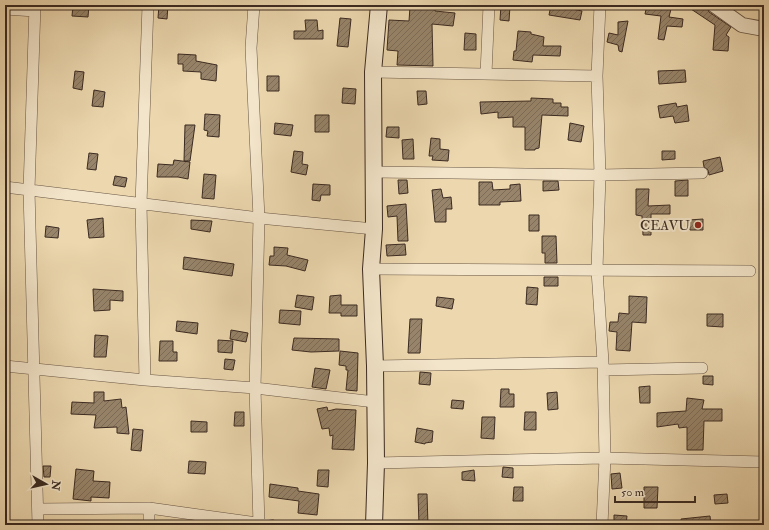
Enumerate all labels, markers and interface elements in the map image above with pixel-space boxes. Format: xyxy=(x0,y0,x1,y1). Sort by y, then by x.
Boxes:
place label: CEAVU xyxy=(640,217,690,234)
marker: CEAVU xyxy=(693,220,703,230)
north arrow xyxy=(26,464,66,504)
scale bar xyxy=(615,478,695,504)
text: N xyxy=(48,479,63,492)
text: 50 m xyxy=(621,485,645,500)

